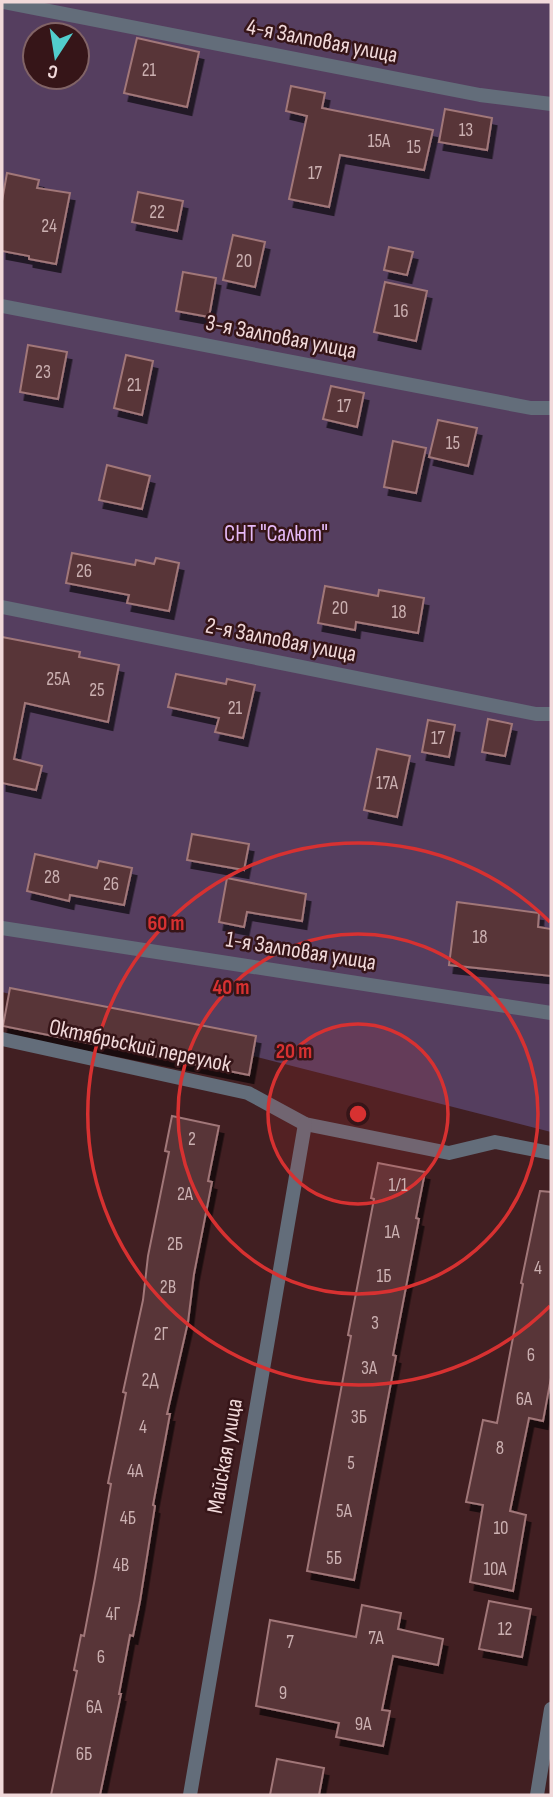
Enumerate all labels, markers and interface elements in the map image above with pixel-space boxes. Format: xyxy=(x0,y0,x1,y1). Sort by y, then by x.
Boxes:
street label: 4-я Залповая улица xyxy=(244,13,400,69)
north arrow xyxy=(21,21,91,91)
text: С xyxy=(45,59,60,83)
house number: 21 xyxy=(142,59,157,82)
house number: 13 xyxy=(459,119,473,142)
house number: 15А xyxy=(368,130,391,153)
house number: 15 xyxy=(407,136,421,159)
house number: 17 xyxy=(308,162,323,185)
house number: 22 xyxy=(149,201,165,224)
house number: 24 xyxy=(41,215,57,238)
house number: 20 xyxy=(236,250,252,273)
house number: 16 xyxy=(394,300,408,323)
street label: 3-я Залповая улица xyxy=(203,309,359,365)
house number: 23 xyxy=(35,361,51,384)
house number: 21 xyxy=(127,374,142,397)
house number: 17 xyxy=(337,395,352,418)
house number: 15 xyxy=(446,432,460,455)
park label: СНТ "Салют" xyxy=(224,520,328,548)
house number: 26 xyxy=(76,560,92,583)
house number: 20 xyxy=(332,597,348,620)
house number: 18 xyxy=(392,601,406,624)
street label: 2-я Залповая улица xyxy=(203,612,359,668)
house number: 25А xyxy=(46,668,71,691)
house number: 25 xyxy=(89,679,105,702)
house number: 21 xyxy=(228,697,243,720)
house number: 17 xyxy=(431,727,446,750)
house number: 17А xyxy=(376,772,399,795)
house number: 28 xyxy=(44,866,60,889)
house number: 26 xyxy=(103,873,119,896)
text: 60 m xyxy=(147,911,185,936)
street label: 1-я Залповая улица xyxy=(224,925,378,977)
house number: 18 xyxy=(473,926,487,949)
text: 40 m xyxy=(213,975,249,1000)
street label: Октябрьский переулок xyxy=(46,1013,234,1079)
text: 20 m xyxy=(276,1039,312,1064)
centre of rings xyxy=(346,1102,370,1126)
house number: 2 xyxy=(188,1128,196,1151)
house number: 1/1 xyxy=(388,1174,408,1197)
house number: 2А xyxy=(177,1183,194,1206)
house number: 1А xyxy=(384,1221,400,1244)
house number: 2Б xyxy=(167,1233,183,1256)
house number: 4 xyxy=(534,1257,542,1280)
house number: 1Б xyxy=(376,1265,392,1288)
house number: 2В xyxy=(160,1276,176,1299)
house number: 3 xyxy=(371,1312,379,1335)
house number: 2Г xyxy=(154,1323,168,1346)
house number: 6 xyxy=(527,1344,535,1367)
house number: 3А xyxy=(361,1357,378,1380)
house number: 2Д xyxy=(141,1369,159,1392)
house number: 6А xyxy=(516,1388,533,1411)
street label: Майская улица xyxy=(201,1396,249,1516)
house number: 3Б xyxy=(351,1406,367,1429)
house number: 4 xyxy=(139,1416,147,1439)
house number: 8 xyxy=(496,1437,504,1460)
house number: 5 xyxy=(347,1452,355,1475)
house number: 4А xyxy=(127,1460,144,1483)
house number: 5А xyxy=(336,1500,353,1523)
house number: 4Б xyxy=(120,1507,136,1530)
house number: 10 xyxy=(493,1517,509,1540)
house number: 5Б xyxy=(326,1547,342,1570)
house number: 4В xyxy=(113,1554,129,1577)
house number: 10А xyxy=(483,1558,507,1581)
house number: 4Г xyxy=(106,1603,121,1626)
house number: 12 xyxy=(498,1618,512,1641)
house number: 7А xyxy=(368,1627,385,1650)
house number: 7 xyxy=(286,1631,294,1654)
house number: 6 xyxy=(97,1646,105,1669)
house number: 9 xyxy=(279,1682,287,1705)
house number: 6А xyxy=(86,1696,103,1719)
house number: 9А xyxy=(355,1713,372,1736)
house number: 6Б xyxy=(76,1743,92,1766)

